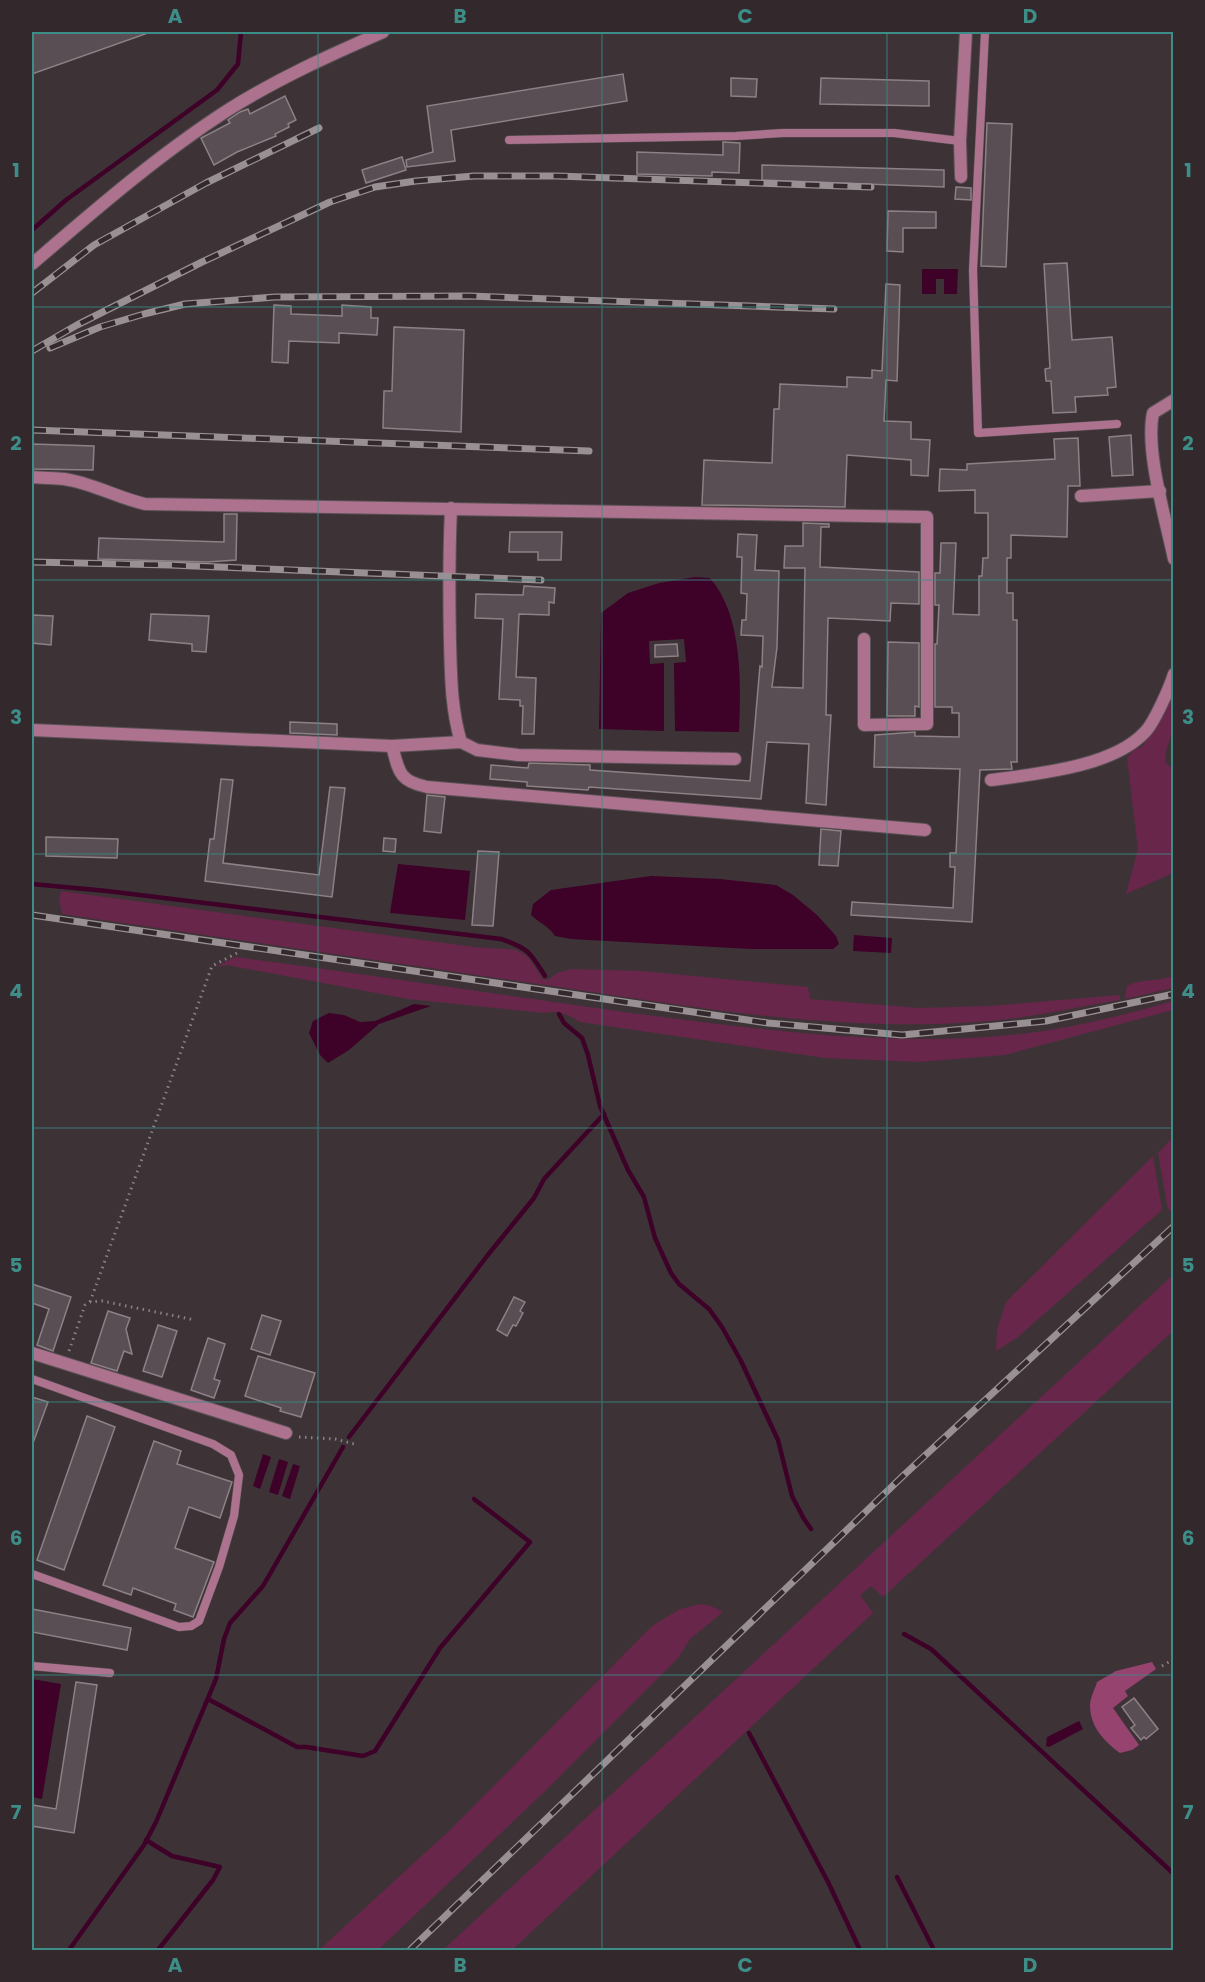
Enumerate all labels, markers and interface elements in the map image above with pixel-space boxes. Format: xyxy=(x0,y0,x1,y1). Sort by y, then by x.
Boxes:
text: A xyxy=(168,2,183,30)
text: B xyxy=(453,2,467,30)
text: C xyxy=(737,2,753,30)
text: D xyxy=(1023,2,1037,30)
text: 1 xyxy=(12,156,20,184)
text: 1 xyxy=(1184,156,1192,184)
text: 2 xyxy=(10,429,22,457)
text: 2 xyxy=(1182,429,1194,457)
text: 3 xyxy=(10,703,22,731)
text: 3 xyxy=(1182,703,1194,731)
text: 4 xyxy=(9,977,23,1005)
text: 4 xyxy=(1181,977,1195,1005)
text: 5 xyxy=(10,1251,23,1279)
text: 5 xyxy=(1182,1251,1195,1279)
text: 6 xyxy=(10,1524,22,1552)
text: 6 xyxy=(1182,1524,1194,1552)
text: 7 xyxy=(11,1798,22,1826)
text: 7 xyxy=(1183,1798,1194,1826)
text: A xyxy=(168,1951,183,1979)
text: B xyxy=(453,1951,467,1979)
text: C xyxy=(737,1951,753,1979)
text: D xyxy=(1023,1951,1037,1979)

